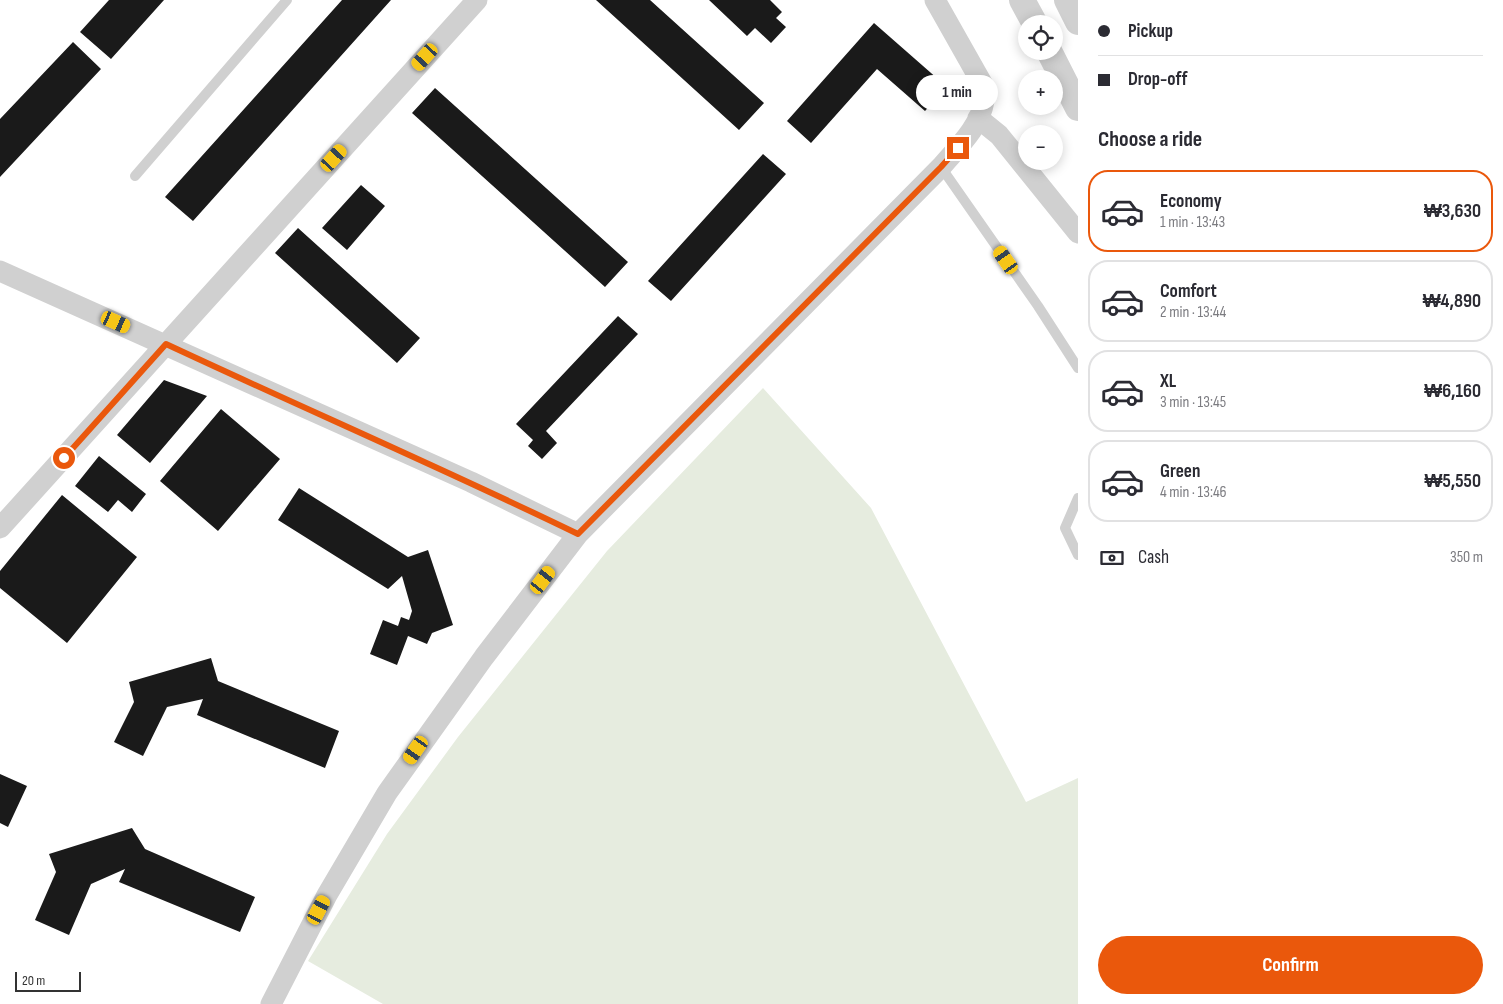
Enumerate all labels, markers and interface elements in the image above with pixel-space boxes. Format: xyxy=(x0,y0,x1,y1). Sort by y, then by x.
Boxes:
map controls xyxy=(1018,15,1063,170)
button: locate xyxy=(1018,15,1063,60)
text: Pickup xyxy=(1128,20,1173,43)
car xyxy=(409,41,440,73)
text: Drop-off xyxy=(1128,68,1188,91)
button: + xyxy=(1018,70,1063,115)
callout: 1 min xyxy=(917,76,999,110)
text: 1 min xyxy=(942,83,972,102)
button: − xyxy=(1018,125,1063,170)
text: Choose a ride xyxy=(1098,126,1202,153)
route end xyxy=(947,137,969,159)
car xyxy=(318,142,349,174)
icon: car xyxy=(1100,189,1145,234)
text: Economy xyxy=(1160,190,1222,213)
text: ₩3,630 xyxy=(1424,200,1481,223)
text: 1 min · 13:43 xyxy=(1160,213,1225,232)
car xyxy=(991,243,1020,277)
icon: car xyxy=(1100,279,1145,324)
text: Comfort xyxy=(1160,280,1217,303)
text: ₩4,890 xyxy=(1423,290,1481,313)
text: 2 min · 13:44 xyxy=(1160,303,1226,322)
car xyxy=(99,309,132,335)
icon: car xyxy=(1100,369,1145,414)
text: XL xyxy=(1160,370,1176,393)
text: ₩6,160 xyxy=(1424,380,1481,403)
text: 3 min · 13:45 xyxy=(1160,393,1226,412)
route start xyxy=(53,447,75,469)
icon: car xyxy=(1100,459,1145,504)
text: Green xyxy=(1160,460,1200,483)
text: ₩5,550 xyxy=(1424,470,1481,493)
text: 4 min · 13:46 xyxy=(1160,483,1227,502)
icon: cash xyxy=(1098,544,1126,572)
text: Cash xyxy=(1138,546,1169,569)
text: 350 m xyxy=(1450,548,1483,567)
car xyxy=(527,564,558,596)
car xyxy=(401,733,430,767)
car xyxy=(305,893,332,927)
button: Confirm xyxy=(1098,936,1483,994)
scale bar xyxy=(15,969,81,992)
text: 20 m xyxy=(22,972,45,989)

